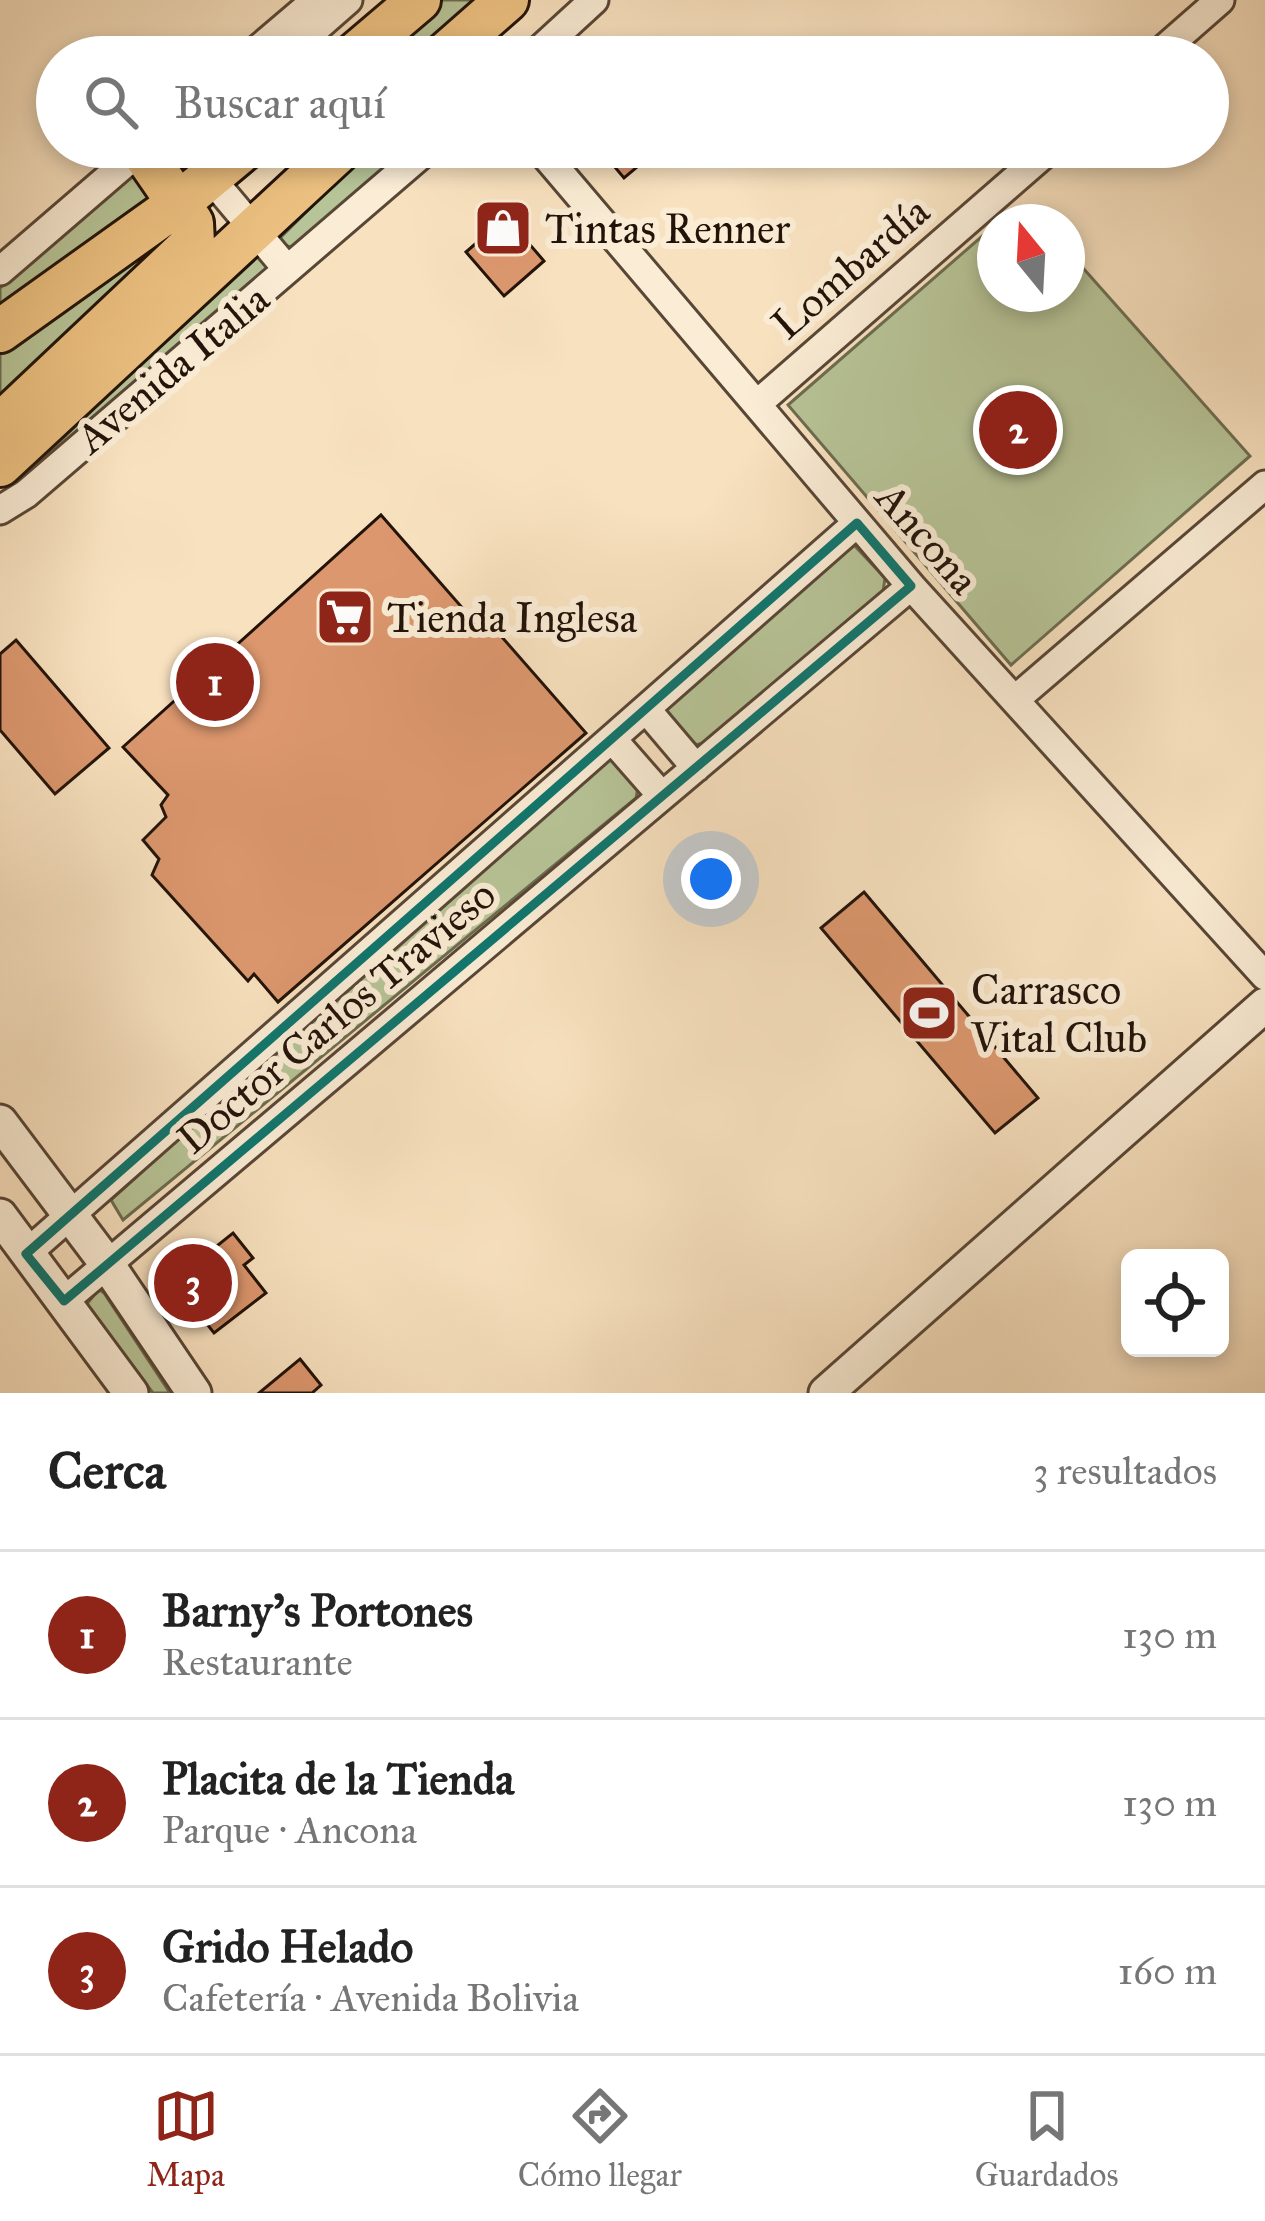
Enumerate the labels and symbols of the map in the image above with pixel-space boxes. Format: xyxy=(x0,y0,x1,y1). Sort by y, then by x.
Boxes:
street label: Lombardía xyxy=(761,185,940,350)
shop icon: Tintas Renner xyxy=(472,197,534,259)
place label: Tintas Renner xyxy=(545,203,791,255)
north arrow xyxy=(977,204,1085,312)
street label: Avenida Italia xyxy=(64,273,280,466)
pin: 2 xyxy=(979,385,1057,475)
street label: Ancona xyxy=(863,471,990,605)
supermarket icon: Tienda Inglesa xyxy=(314,586,376,648)
place label: Tienda Inglesa xyxy=(387,592,638,644)
pin: 1 xyxy=(176,637,254,727)
your location xyxy=(681,849,741,909)
street label: Doctor Carlos Travieso xyxy=(167,869,506,1165)
place label: Carrasco Vital Club xyxy=(970,964,1147,1064)
sports icon: Carrasco Vital Club xyxy=(898,982,960,1044)
pin: 3 xyxy=(154,1238,232,1328)

